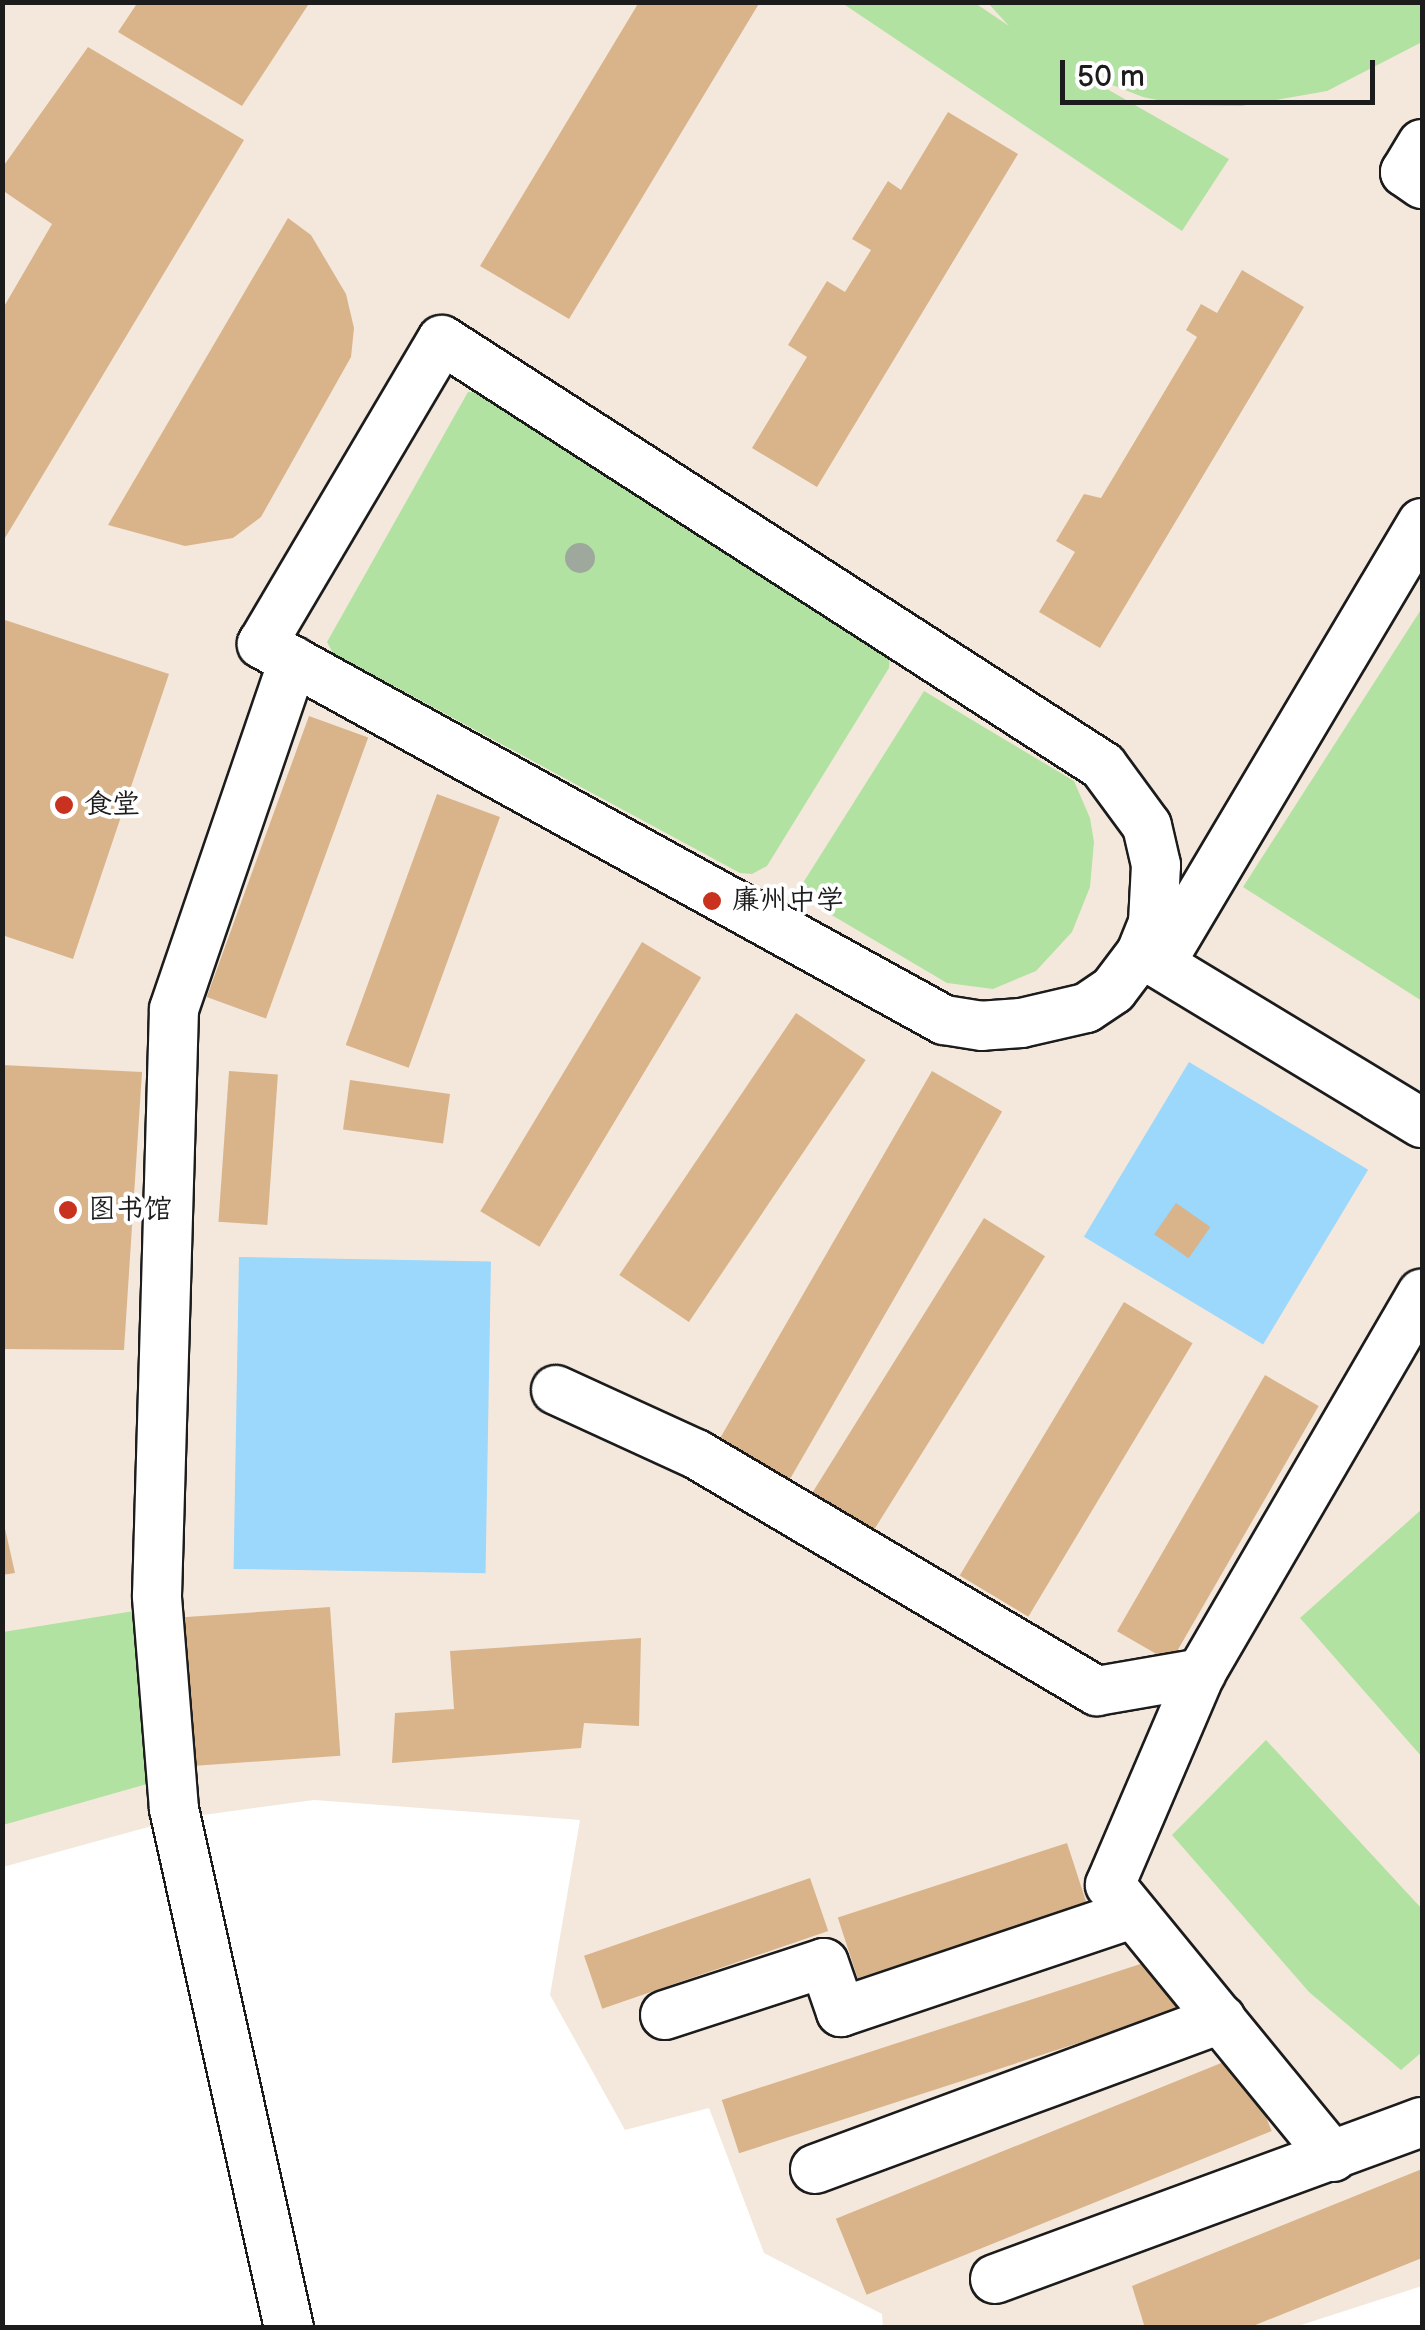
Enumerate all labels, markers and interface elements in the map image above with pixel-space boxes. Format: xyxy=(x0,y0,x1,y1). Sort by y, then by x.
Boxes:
scale bar xyxy=(1065,40,1380,102)
text: 50 m xyxy=(1077,59,1145,95)
place label: 食堂 xyxy=(84,788,140,822)
marker: 食堂 xyxy=(53,794,75,816)
place label: 廉州中学 xyxy=(732,884,844,918)
marker: 廉州中学 xyxy=(701,890,723,912)
place label: 图书馆 xyxy=(88,1193,172,1227)
marker: 图书馆 xyxy=(57,1199,79,1221)

